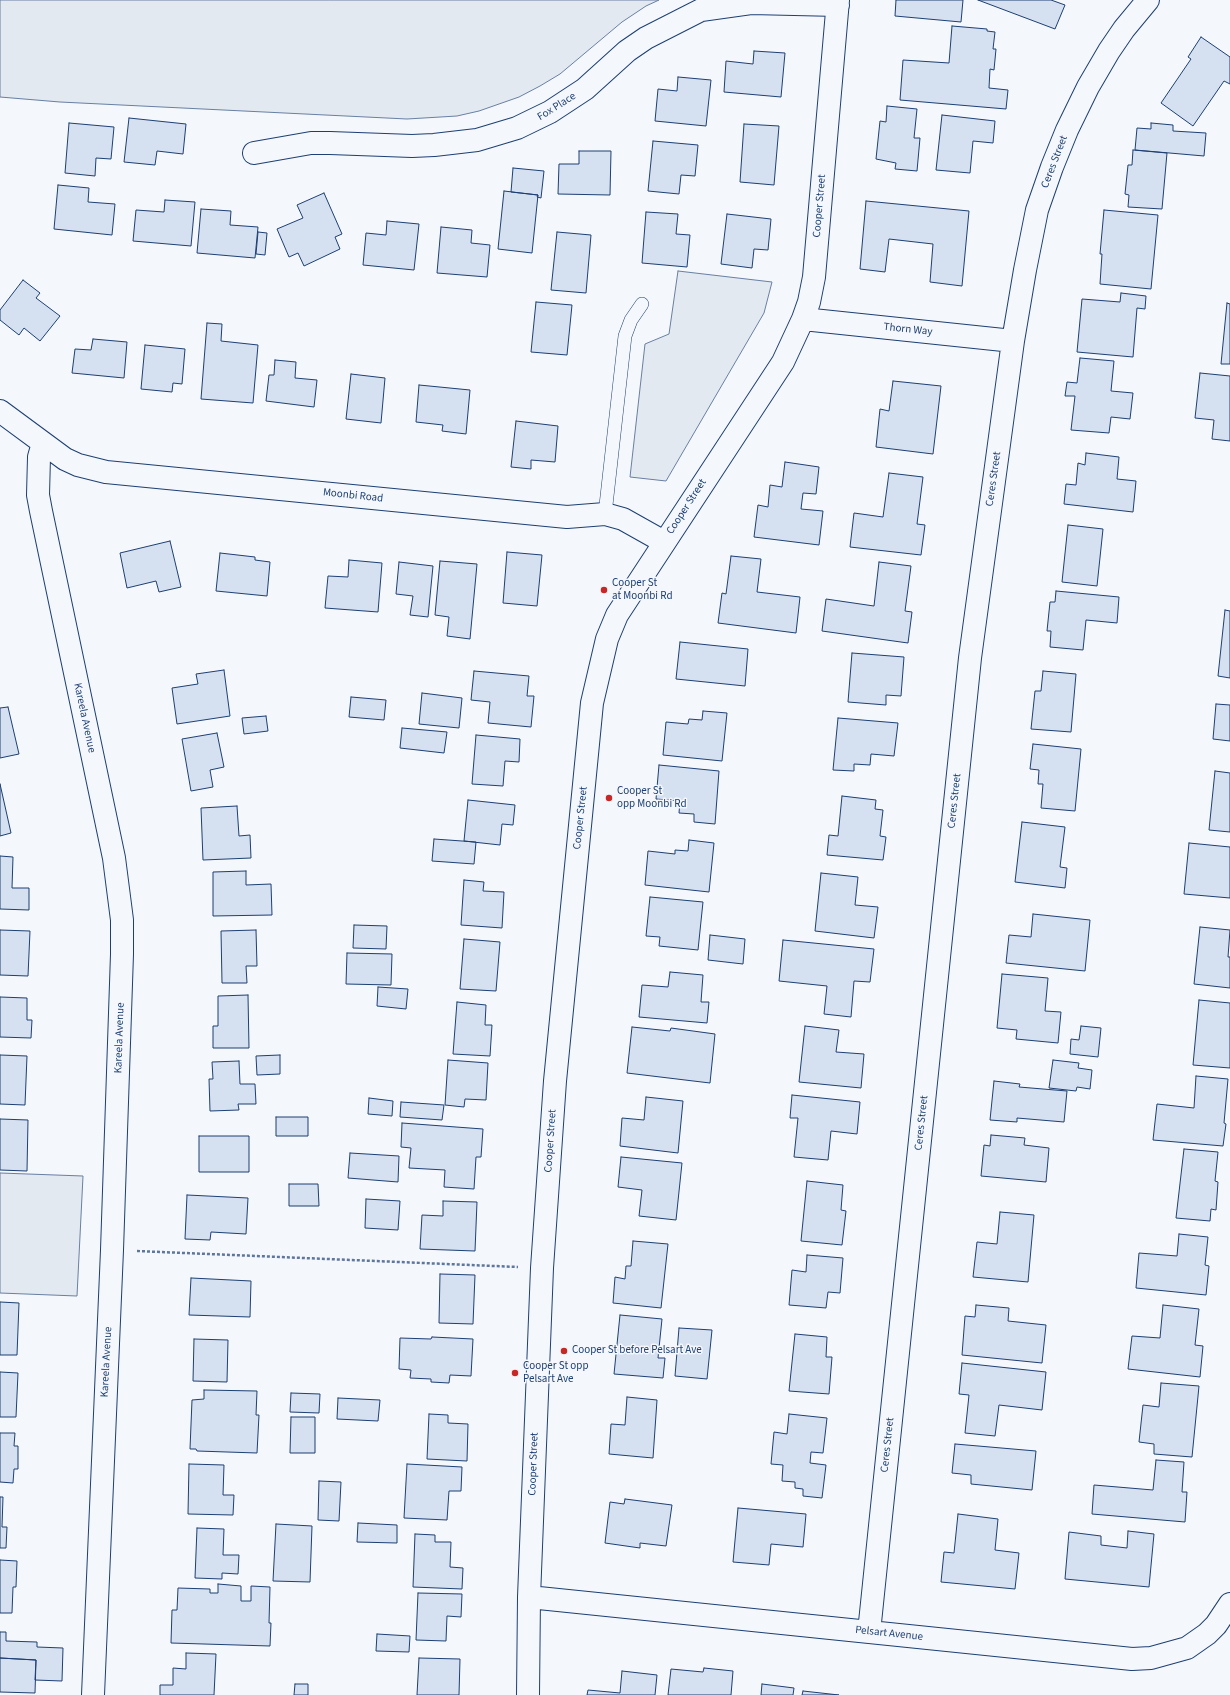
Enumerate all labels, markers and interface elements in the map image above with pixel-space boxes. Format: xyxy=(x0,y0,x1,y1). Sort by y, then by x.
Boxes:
street label: Fox Place xyxy=(535,90,579,124)
street label: Ceres Street xyxy=(1039,134,1071,190)
street label: Cooper Street xyxy=(811,174,829,238)
street label: Thorn Way xyxy=(883,321,933,339)
street label: Ceres Street xyxy=(984,451,1004,507)
street label: Cooper Street xyxy=(664,477,710,537)
street label: Moonbi Road xyxy=(322,486,384,506)
place label: Cooper St at Moonbi Rd xyxy=(612,577,672,603)
marker: Cooper St at Moonbi Rd xyxy=(599,585,609,595)
street label: Kareela Avenue xyxy=(70,682,98,754)
street label: Ceres Street xyxy=(946,773,964,829)
place label: Cooper St opp Moonbi Rd xyxy=(617,785,687,811)
street label: Cooper Street xyxy=(571,786,591,850)
marker: Cooper St opp Moonbi Rd xyxy=(604,793,614,803)
street label: Kareela Avenue xyxy=(112,1002,128,1074)
street label: Ceres Street xyxy=(913,1095,931,1151)
street label: Cooper Street xyxy=(542,1109,560,1173)
street label: Kareela Avenue xyxy=(99,1326,115,1398)
place label: Cooper St before Pelsart Ave xyxy=(572,1344,702,1358)
marker: Cooper St before Pelsart Ave xyxy=(559,1346,569,1356)
place label: Cooper St opp Pelsart Ave xyxy=(523,1360,588,1386)
marker: Cooper St opp Pelsart Ave xyxy=(510,1368,520,1378)
street label: Ceres Street xyxy=(879,1417,897,1473)
street label: Cooper Street xyxy=(526,1432,542,1496)
street label: Pelsart Avenue xyxy=(854,1624,924,1644)

